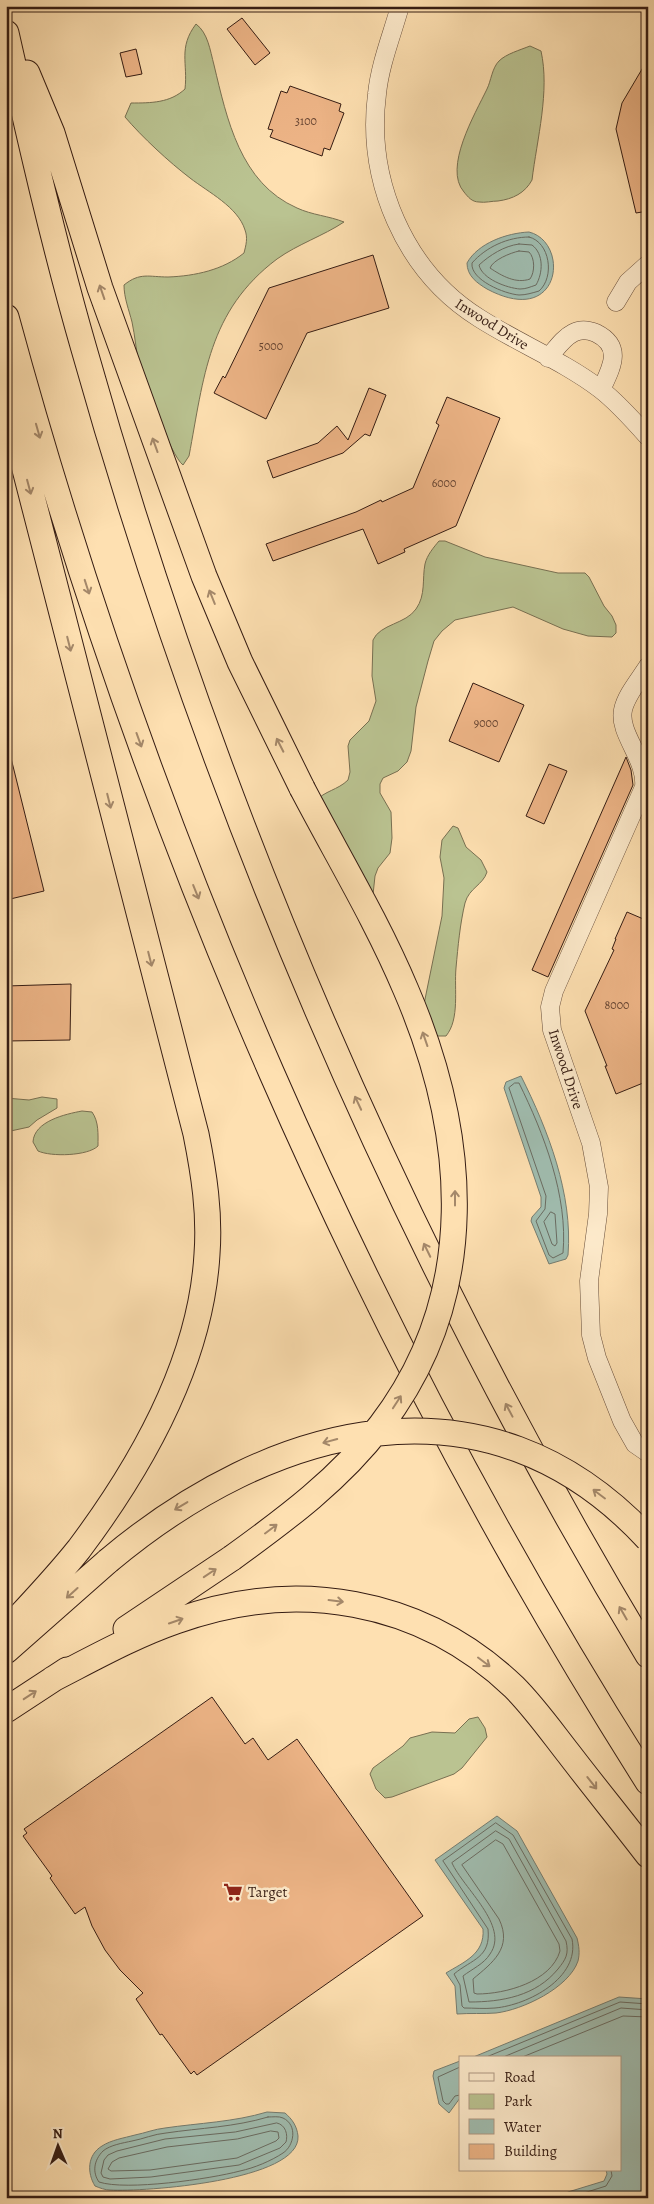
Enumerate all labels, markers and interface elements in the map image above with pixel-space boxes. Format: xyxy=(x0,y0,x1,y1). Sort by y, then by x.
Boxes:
house number: 3100 xyxy=(295,113,317,129)
one-way arrow xyxy=(96,284,106,300)
street label: Inwood Drive xyxy=(451,293,533,355)
house number: 5000 xyxy=(259,338,283,354)
one-way arrow xyxy=(34,423,44,439)
one-way arrow xyxy=(150,438,159,453)
house number: 6000 xyxy=(432,475,456,491)
one-way arrow xyxy=(25,478,34,494)
one-way arrow xyxy=(82,578,92,594)
one-way arrow xyxy=(207,590,217,605)
one-way arrow xyxy=(65,635,75,651)
house number: 9000 xyxy=(474,715,498,731)
one-way arrow xyxy=(135,732,144,748)
one-way arrow xyxy=(275,738,285,753)
one-way arrow xyxy=(105,793,115,809)
one-way arrow xyxy=(192,884,202,899)
one-way arrow xyxy=(146,950,155,966)
house number: 8000 xyxy=(604,997,630,1013)
street label: Inwood Drive xyxy=(544,1026,588,1112)
one-way arrow xyxy=(420,1032,429,1047)
one-way arrow xyxy=(353,1096,362,1111)
one-way arrow xyxy=(450,1190,460,1206)
one-way arrow xyxy=(422,1243,431,1258)
one-way arrow xyxy=(392,1395,402,1409)
one-way arrow xyxy=(504,1403,514,1418)
one-way arrow xyxy=(322,1437,338,1446)
one-way arrow xyxy=(593,1488,606,1499)
one-way arrow xyxy=(175,1502,189,1512)
one-way arrow xyxy=(265,1524,278,1535)
one-way arrow xyxy=(202,1568,216,1578)
one-way arrow xyxy=(65,1587,78,1599)
one-way arrow xyxy=(328,1596,344,1606)
one-way arrow xyxy=(617,1607,627,1621)
one-way arrow xyxy=(168,1616,184,1625)
one-way arrow xyxy=(477,1657,490,1668)
one-way arrow xyxy=(23,1690,37,1700)
one-way arrow xyxy=(587,1776,597,1790)
supermarket icon: Target xyxy=(222,1881,244,1903)
place label: Target xyxy=(248,1882,287,1902)
legend xyxy=(459,2056,622,2172)
text: Road xyxy=(504,2067,536,2087)
text: Park xyxy=(504,2091,533,2111)
text: Water xyxy=(503,2117,541,2137)
north arrow xyxy=(32,2122,82,2172)
text: N xyxy=(52,2124,63,2143)
text: Building xyxy=(504,2141,557,2161)

